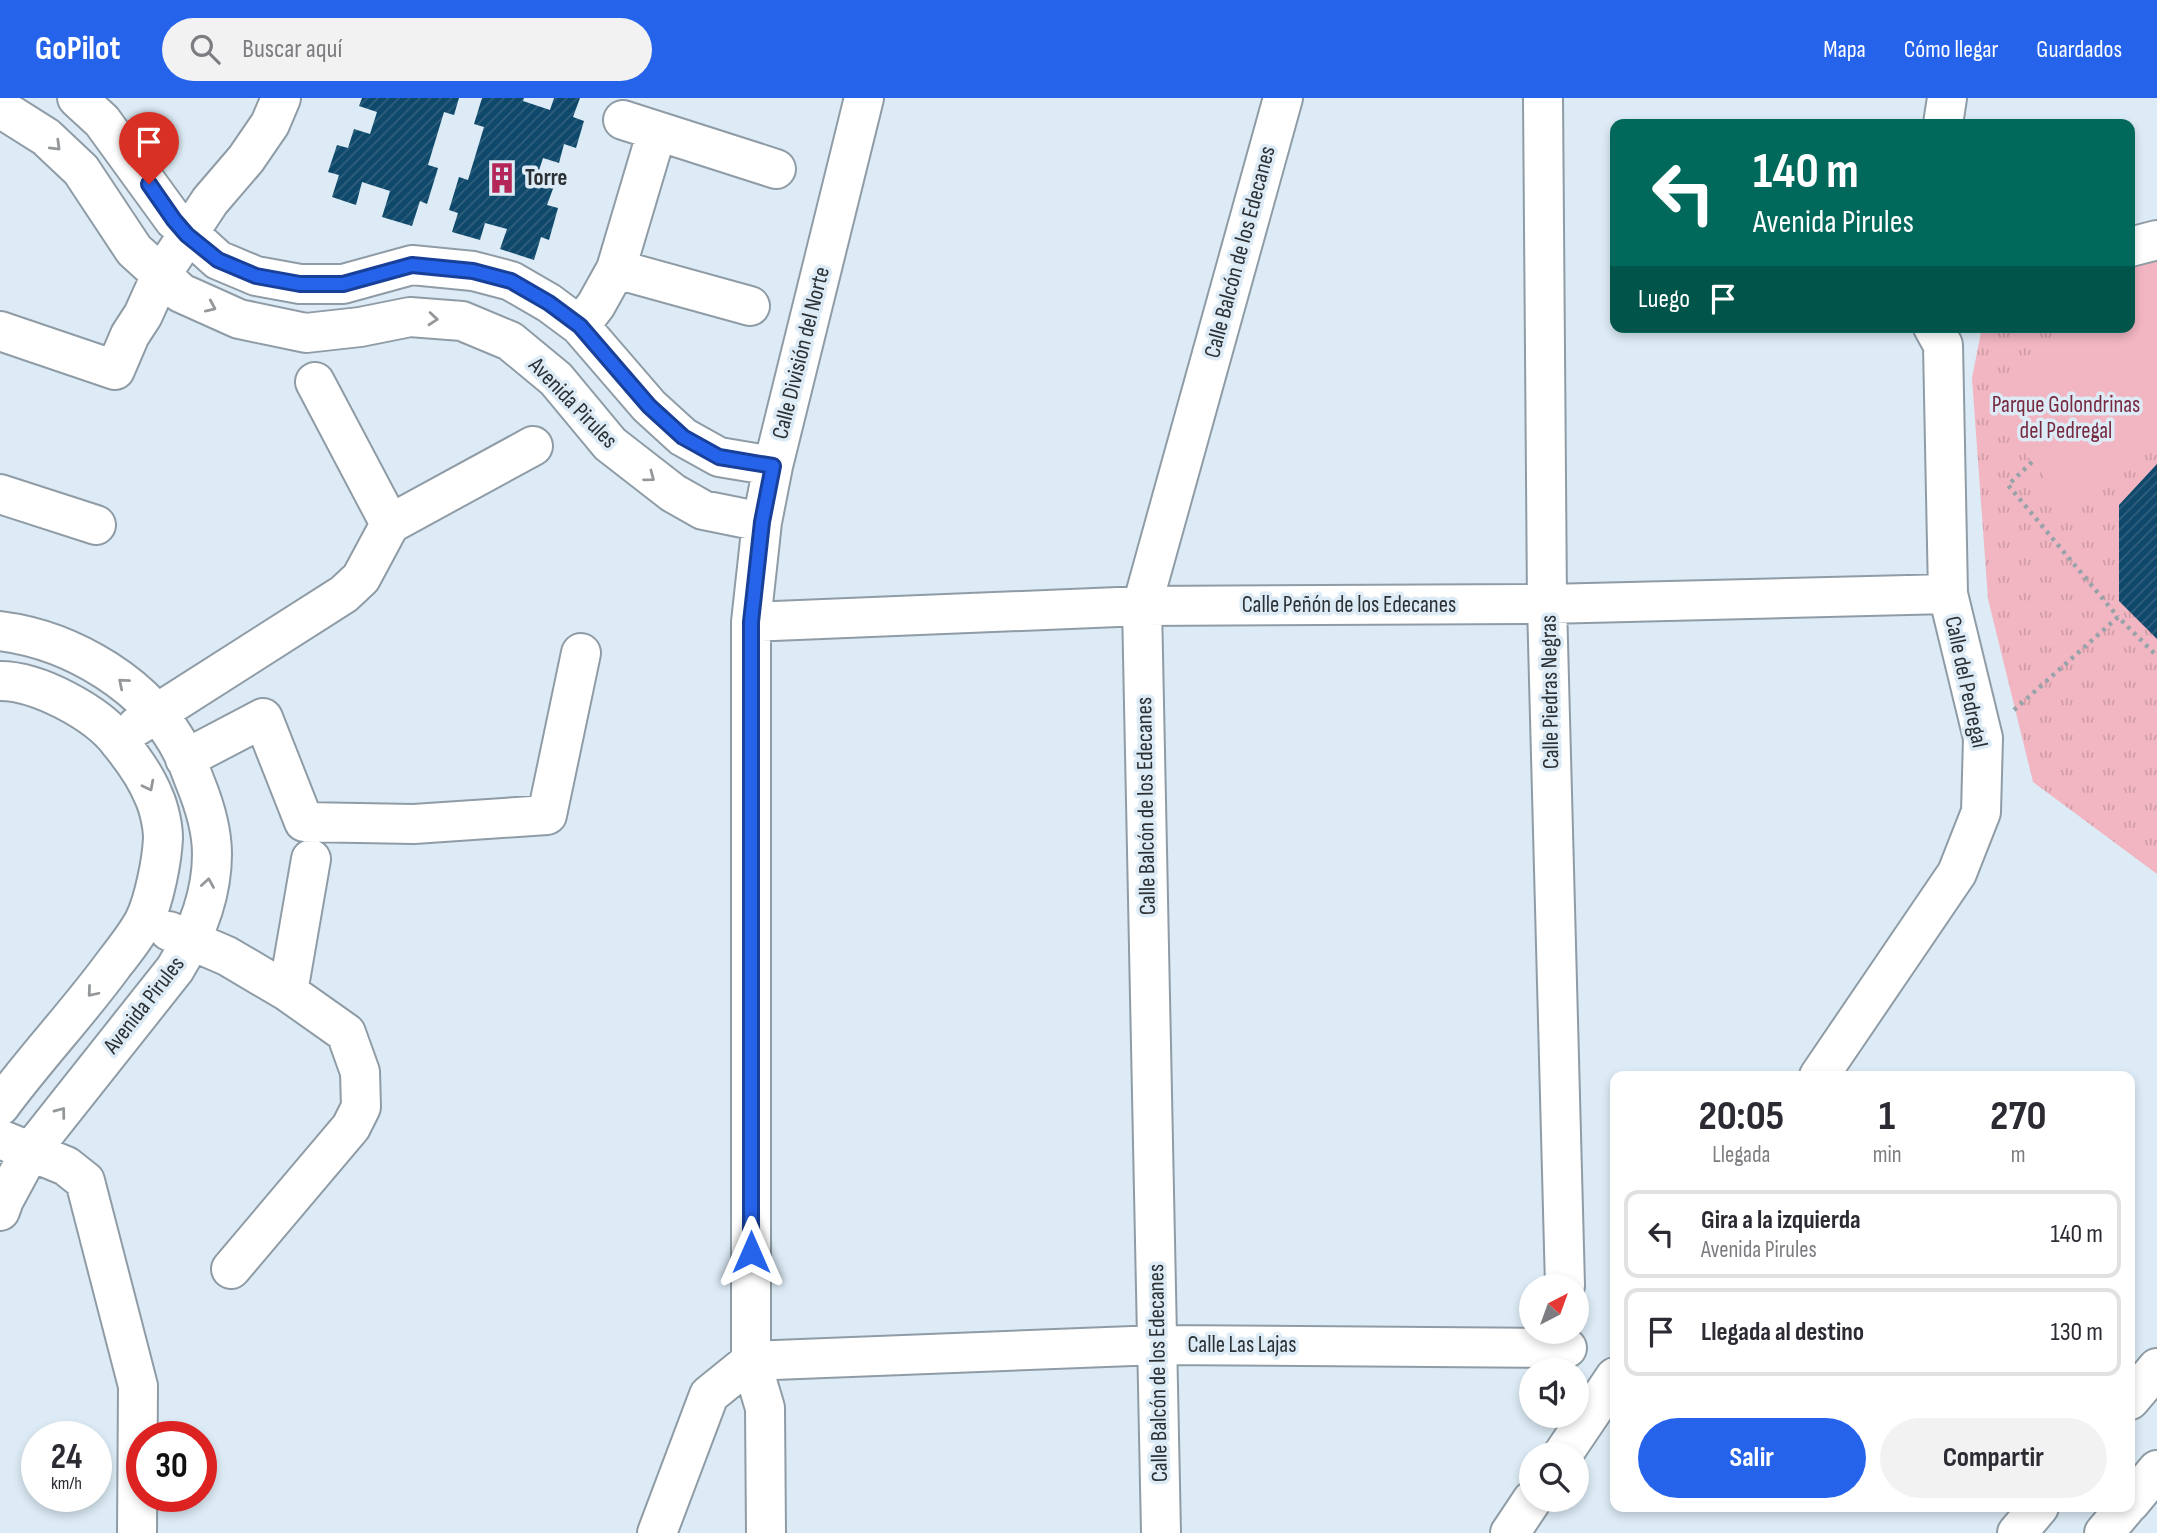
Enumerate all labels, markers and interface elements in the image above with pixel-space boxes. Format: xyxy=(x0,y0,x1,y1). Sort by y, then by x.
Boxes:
search box xyxy=(162,18,652,81)
text: GoPilot xyxy=(35,29,120,69)
icon: search xyxy=(186,30,224,68)
text: Buscar aquí xyxy=(242,34,342,65)
text: Mapa xyxy=(1823,35,1866,64)
text: Cómo llegar xyxy=(1904,35,1998,64)
text: Guardados xyxy=(2036,35,2122,64)
pin xyxy=(119,112,179,184)
icon: arrive xyxy=(130,123,168,161)
one-way arrow xyxy=(48,138,61,151)
street label: Calle Balcón de los Edecanes xyxy=(1198,143,1282,361)
text: 140 m xyxy=(1753,143,1859,202)
icon: left xyxy=(1638,147,1729,238)
building icon: Torre xyxy=(485,161,519,195)
place label: Torre xyxy=(525,164,567,192)
text: Avenida Pirules xyxy=(1753,203,1914,242)
street label: Calle División del Norte xyxy=(766,264,836,442)
icon: arrive xyxy=(1704,280,1742,318)
text: Luego xyxy=(1638,284,1690,315)
one-way arrow xyxy=(204,299,216,313)
one-way arrow xyxy=(428,311,439,326)
street label: Avenida Pirules xyxy=(522,351,623,454)
park label: Parque Golondrinas del Pedregal xyxy=(1992,391,2140,445)
one-way arrow xyxy=(642,468,655,481)
street label: Calle Peñón de los Edecanes xyxy=(1242,591,1456,619)
street label: Calle del Pedregal xyxy=(1938,614,1994,750)
street label: Calle Piedras Negras xyxy=(1535,615,1565,769)
one-way arrow xyxy=(118,679,131,691)
street label: Calle Balcón de los Edecanes xyxy=(1130,697,1162,915)
one-way arrow xyxy=(140,779,154,792)
one-way arrow xyxy=(200,877,215,888)
street label: Avenida Pirules xyxy=(97,951,191,1060)
one-way arrow xyxy=(88,984,100,997)
text: 20:05 xyxy=(1698,1091,1784,1142)
text: 1 xyxy=(1879,1091,1895,1142)
text: 270 xyxy=(1990,1091,2047,1142)
one-way arrow xyxy=(53,1107,65,1120)
text: Llegada xyxy=(1712,1141,1770,1169)
text: min xyxy=(1873,1141,1902,1169)
text: m xyxy=(2011,1141,2026,1169)
text: Gira a la izquierda xyxy=(1701,1205,1861,1236)
position arrow xyxy=(714,1215,788,1289)
icon: left xyxy=(1642,1215,1680,1253)
text: 140 m xyxy=(2051,1219,2103,1250)
text: Avenida Pirules xyxy=(1701,1236,1817,1264)
street label: Calle Balcón de los Edecanes xyxy=(1142,1264,1174,1482)
north arrow xyxy=(1519,1274,1589,1344)
map controls xyxy=(1519,1274,1589,1512)
icon: arrive xyxy=(1642,1313,1680,1351)
text: Llegada al destino xyxy=(1701,1317,1864,1348)
text: 130 m xyxy=(2051,1317,2103,1348)
street label: Calle Las Lajas xyxy=(1188,1331,1296,1359)
button: sound xyxy=(1519,1358,1589,1428)
button: Salir xyxy=(1638,1418,1866,1498)
button: Compartir xyxy=(1880,1418,2107,1498)
speed limit sign: 30 xyxy=(126,1421,217,1512)
text: 24 xyxy=(51,1436,82,1479)
button: search xyxy=(1519,1442,1589,1512)
text: km/h xyxy=(51,1473,82,1494)

